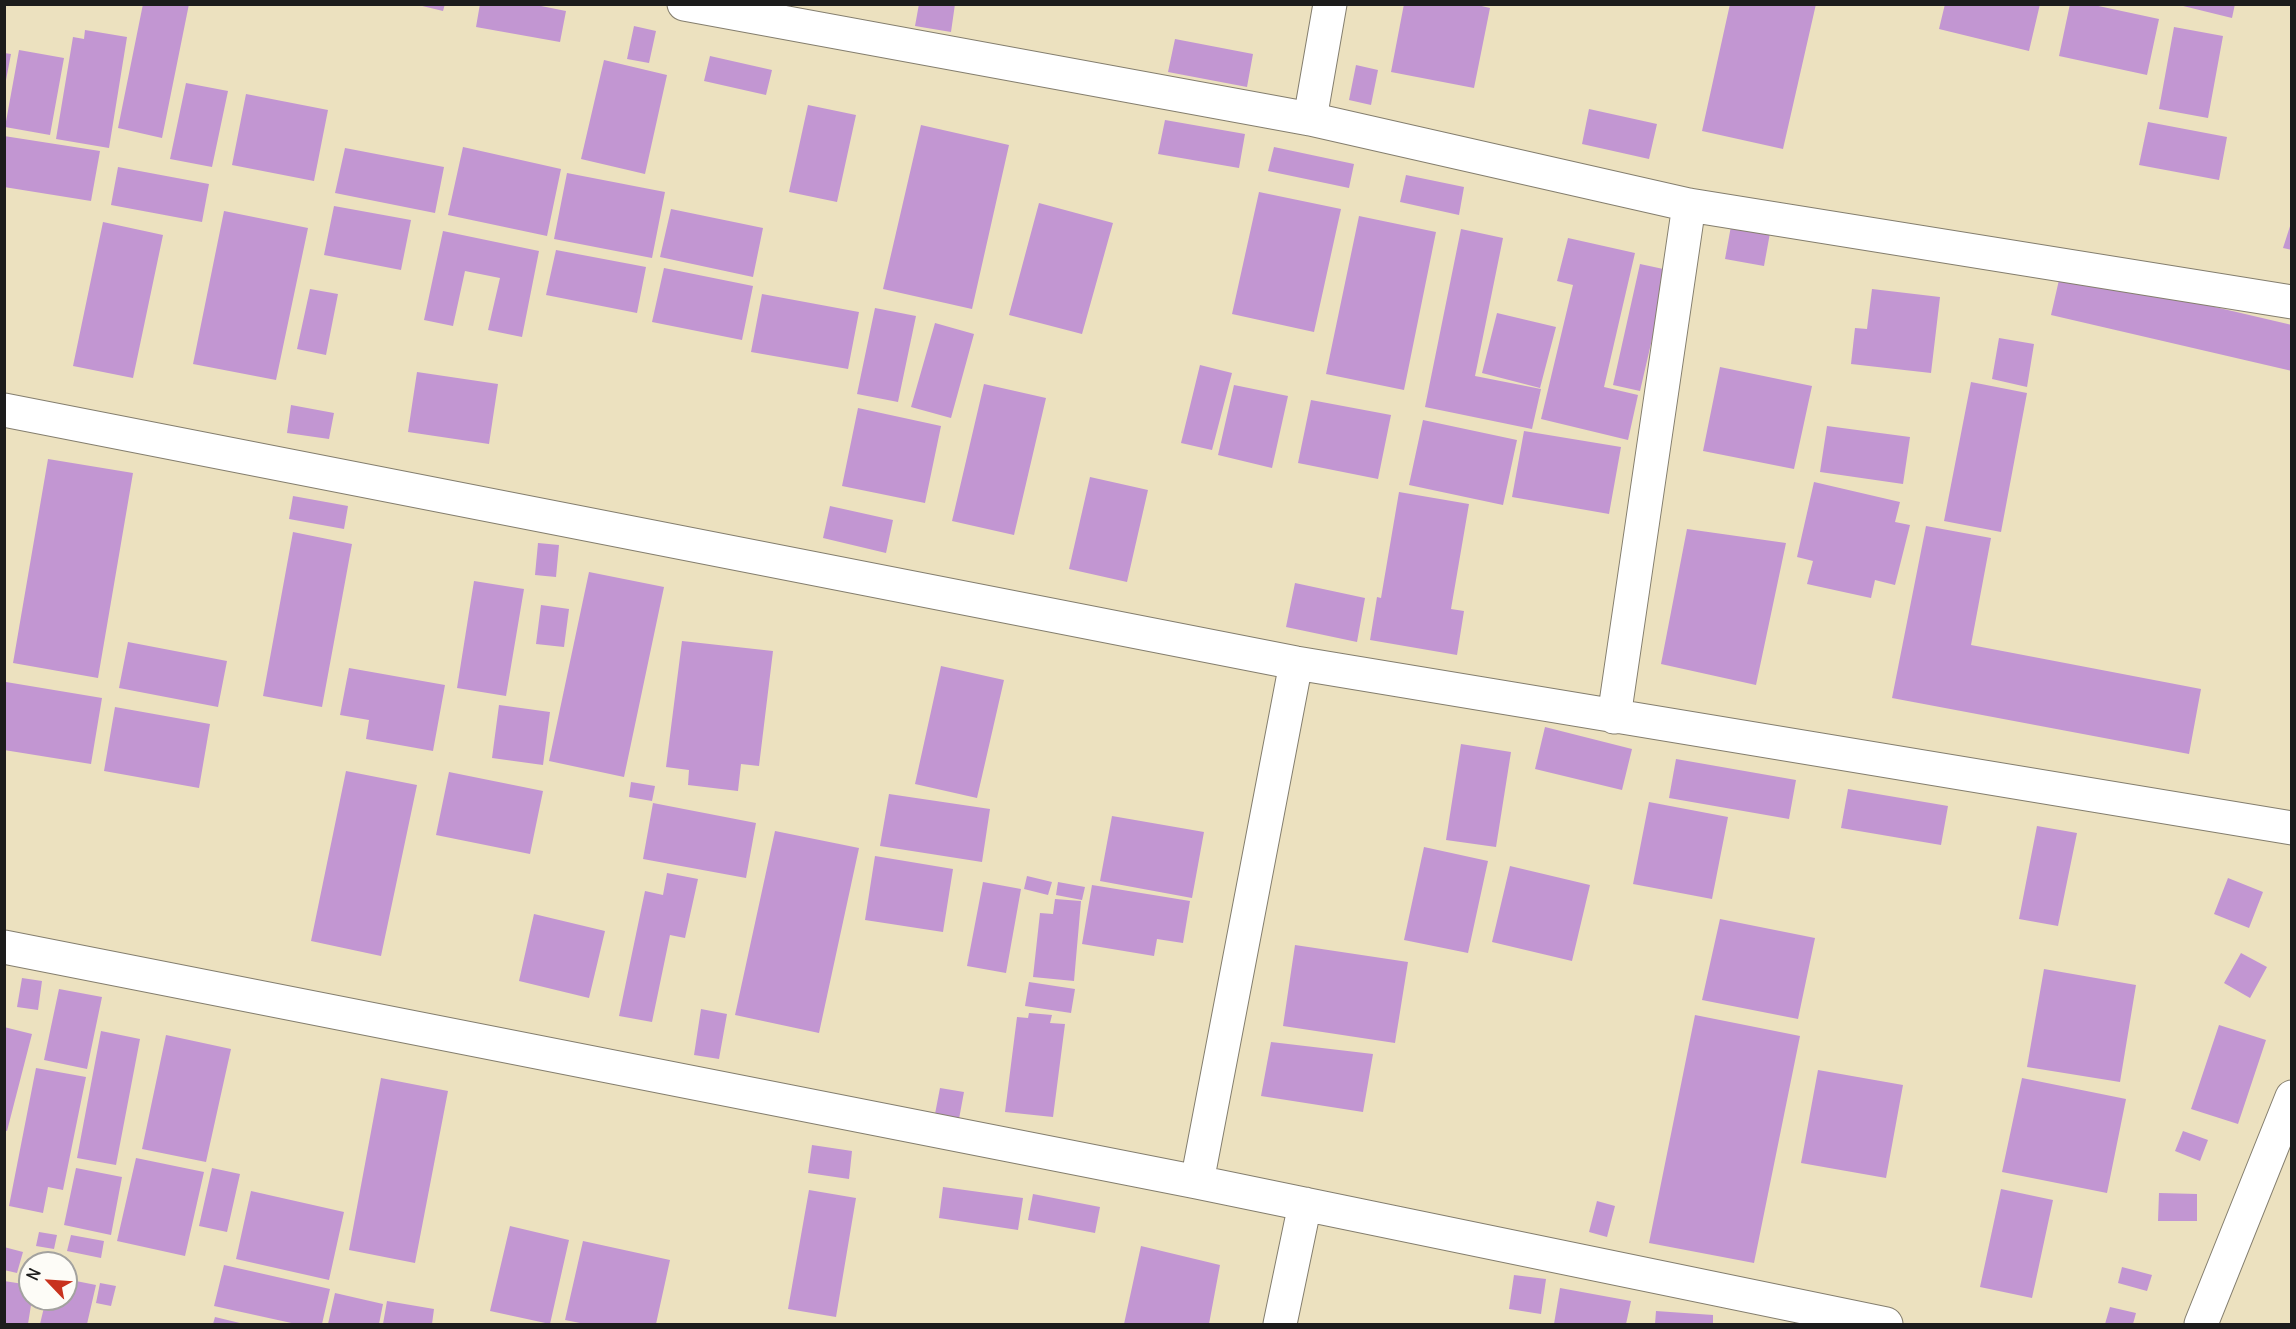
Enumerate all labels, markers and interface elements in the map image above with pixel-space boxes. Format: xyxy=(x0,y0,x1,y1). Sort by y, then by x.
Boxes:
north arrow xyxy=(18,1251,78,1311)
text: N xyxy=(22,1265,45,1283)

